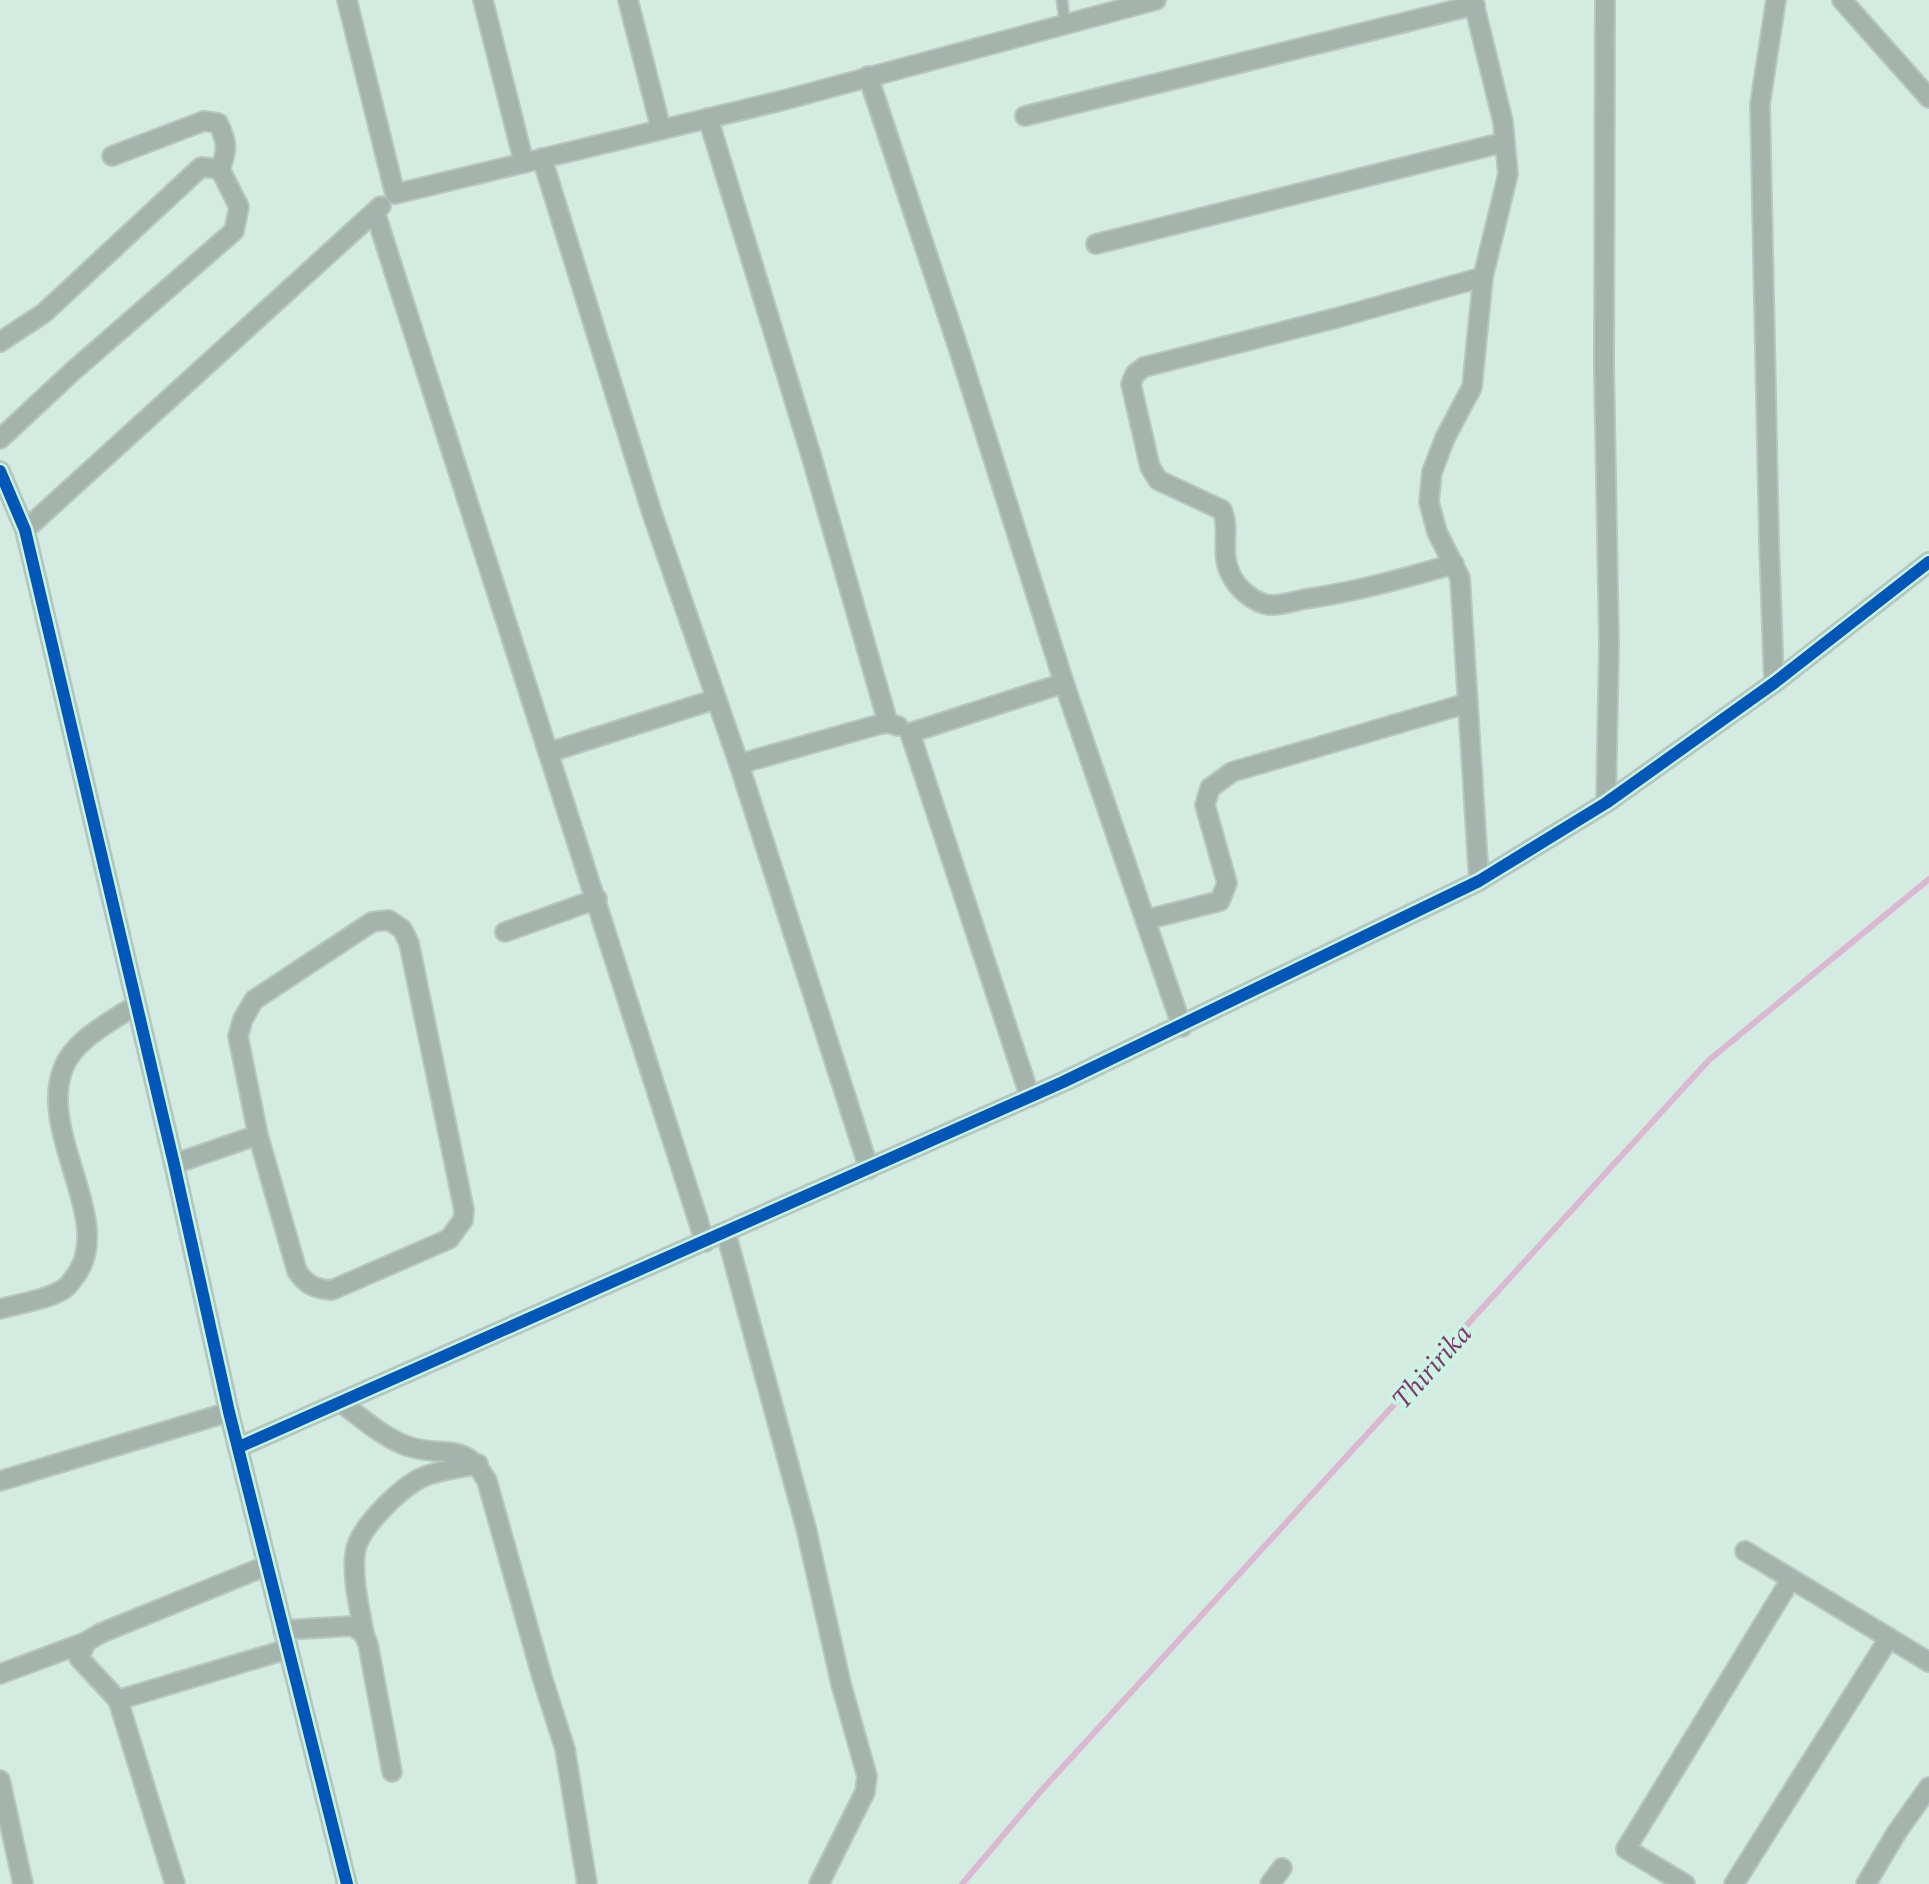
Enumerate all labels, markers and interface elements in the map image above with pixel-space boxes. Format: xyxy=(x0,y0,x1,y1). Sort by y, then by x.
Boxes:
water label: Thiririka xyxy=(1382,1314,1483,1420)

